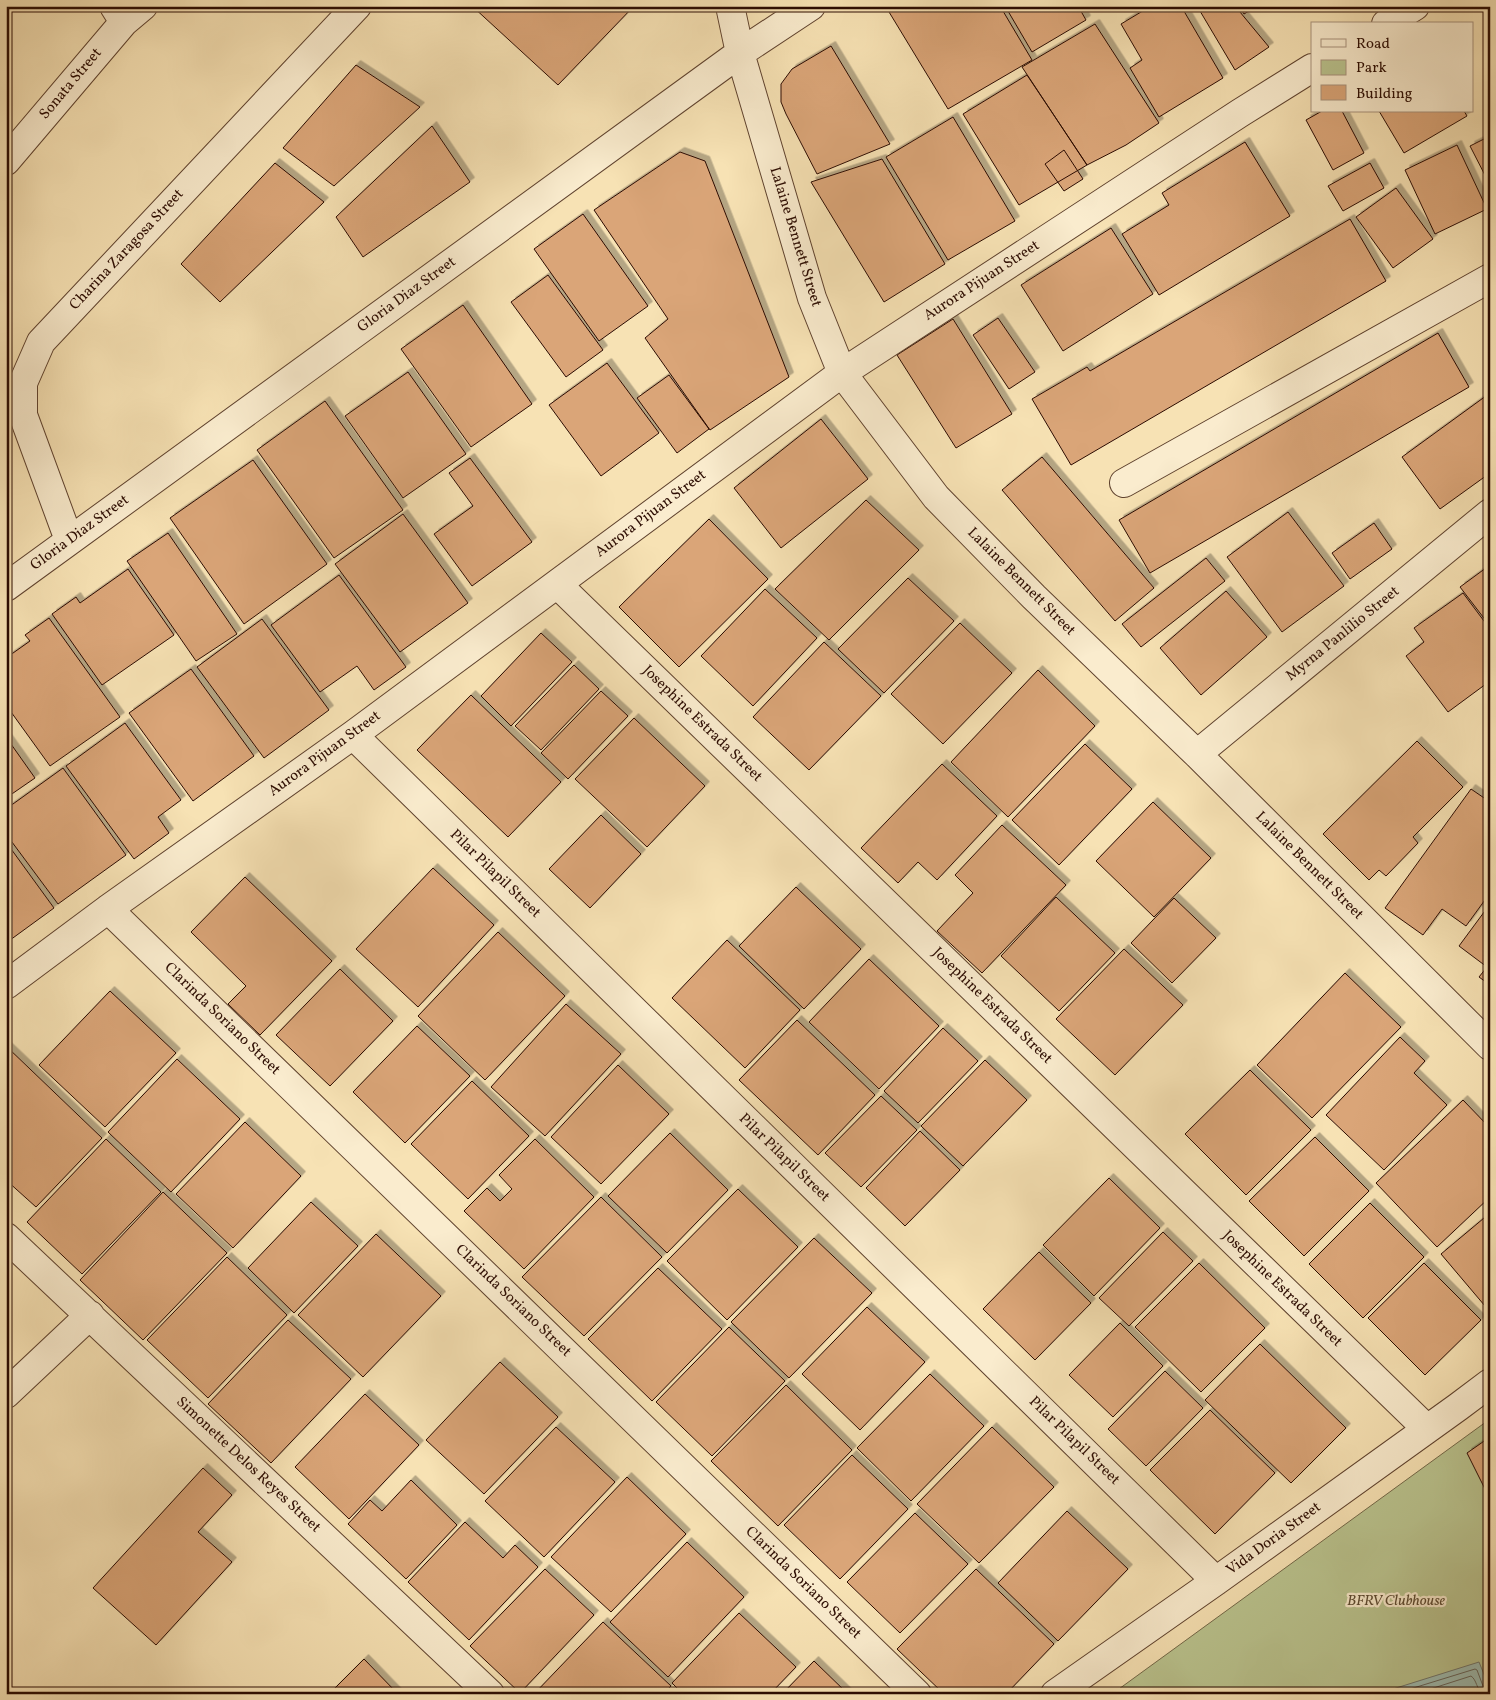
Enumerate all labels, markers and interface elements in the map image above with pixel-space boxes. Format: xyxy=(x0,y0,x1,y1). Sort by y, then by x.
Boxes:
legend xyxy=(1311,22,1474,112)
text: Road xyxy=(1356,34,1390,55)
street label: Sonata Street xyxy=(35,44,107,124)
text: Park xyxy=(1356,58,1387,79)
text: Building xyxy=(1356,84,1413,105)
street label: Lalaine Bennett Street xyxy=(764,164,826,310)
street label: Charina Zaragosa Street xyxy=(65,185,189,315)
street label: Aurora Pijuan Street xyxy=(920,236,1044,326)
street label: Gloria Diaz Street xyxy=(353,252,461,338)
street label: Aurora Pijuan Street xyxy=(591,465,711,563)
street label: Gloria Diaz Street xyxy=(26,490,134,576)
street label: Lalaine Bennett Street xyxy=(962,523,1080,641)
street label: Myrna Panlilio Street xyxy=(1282,582,1404,686)
street label: Josephine Estrada Street xyxy=(637,661,767,787)
street label: Aurora Pijuan Street xyxy=(265,706,385,802)
street label: Lalaine Bennett Street xyxy=(1250,807,1368,925)
street label: Pilar Pilapil Street xyxy=(445,825,545,923)
street label: Josephine Estrada Street xyxy=(927,943,1057,1069)
street label: Clarinda Soriano Street xyxy=(159,958,285,1080)
street label: Pilar Pilapil Street xyxy=(734,1109,834,1207)
street label: Josephine Estrada Street xyxy=(1217,1226,1347,1352)
street label: Clarinda Soriano Street xyxy=(450,1240,576,1362)
street label: Simonette Delos Reyes Street xyxy=(171,1392,325,1538)
street label: Pilar Pilapil Street xyxy=(1024,1392,1124,1490)
street label: Vida Doria Street xyxy=(1222,1497,1326,1581)
street label: Clarinda Soriano Street xyxy=(740,1522,866,1644)
park label: BFRV Clubhouse xyxy=(1347,1591,1446,1612)

